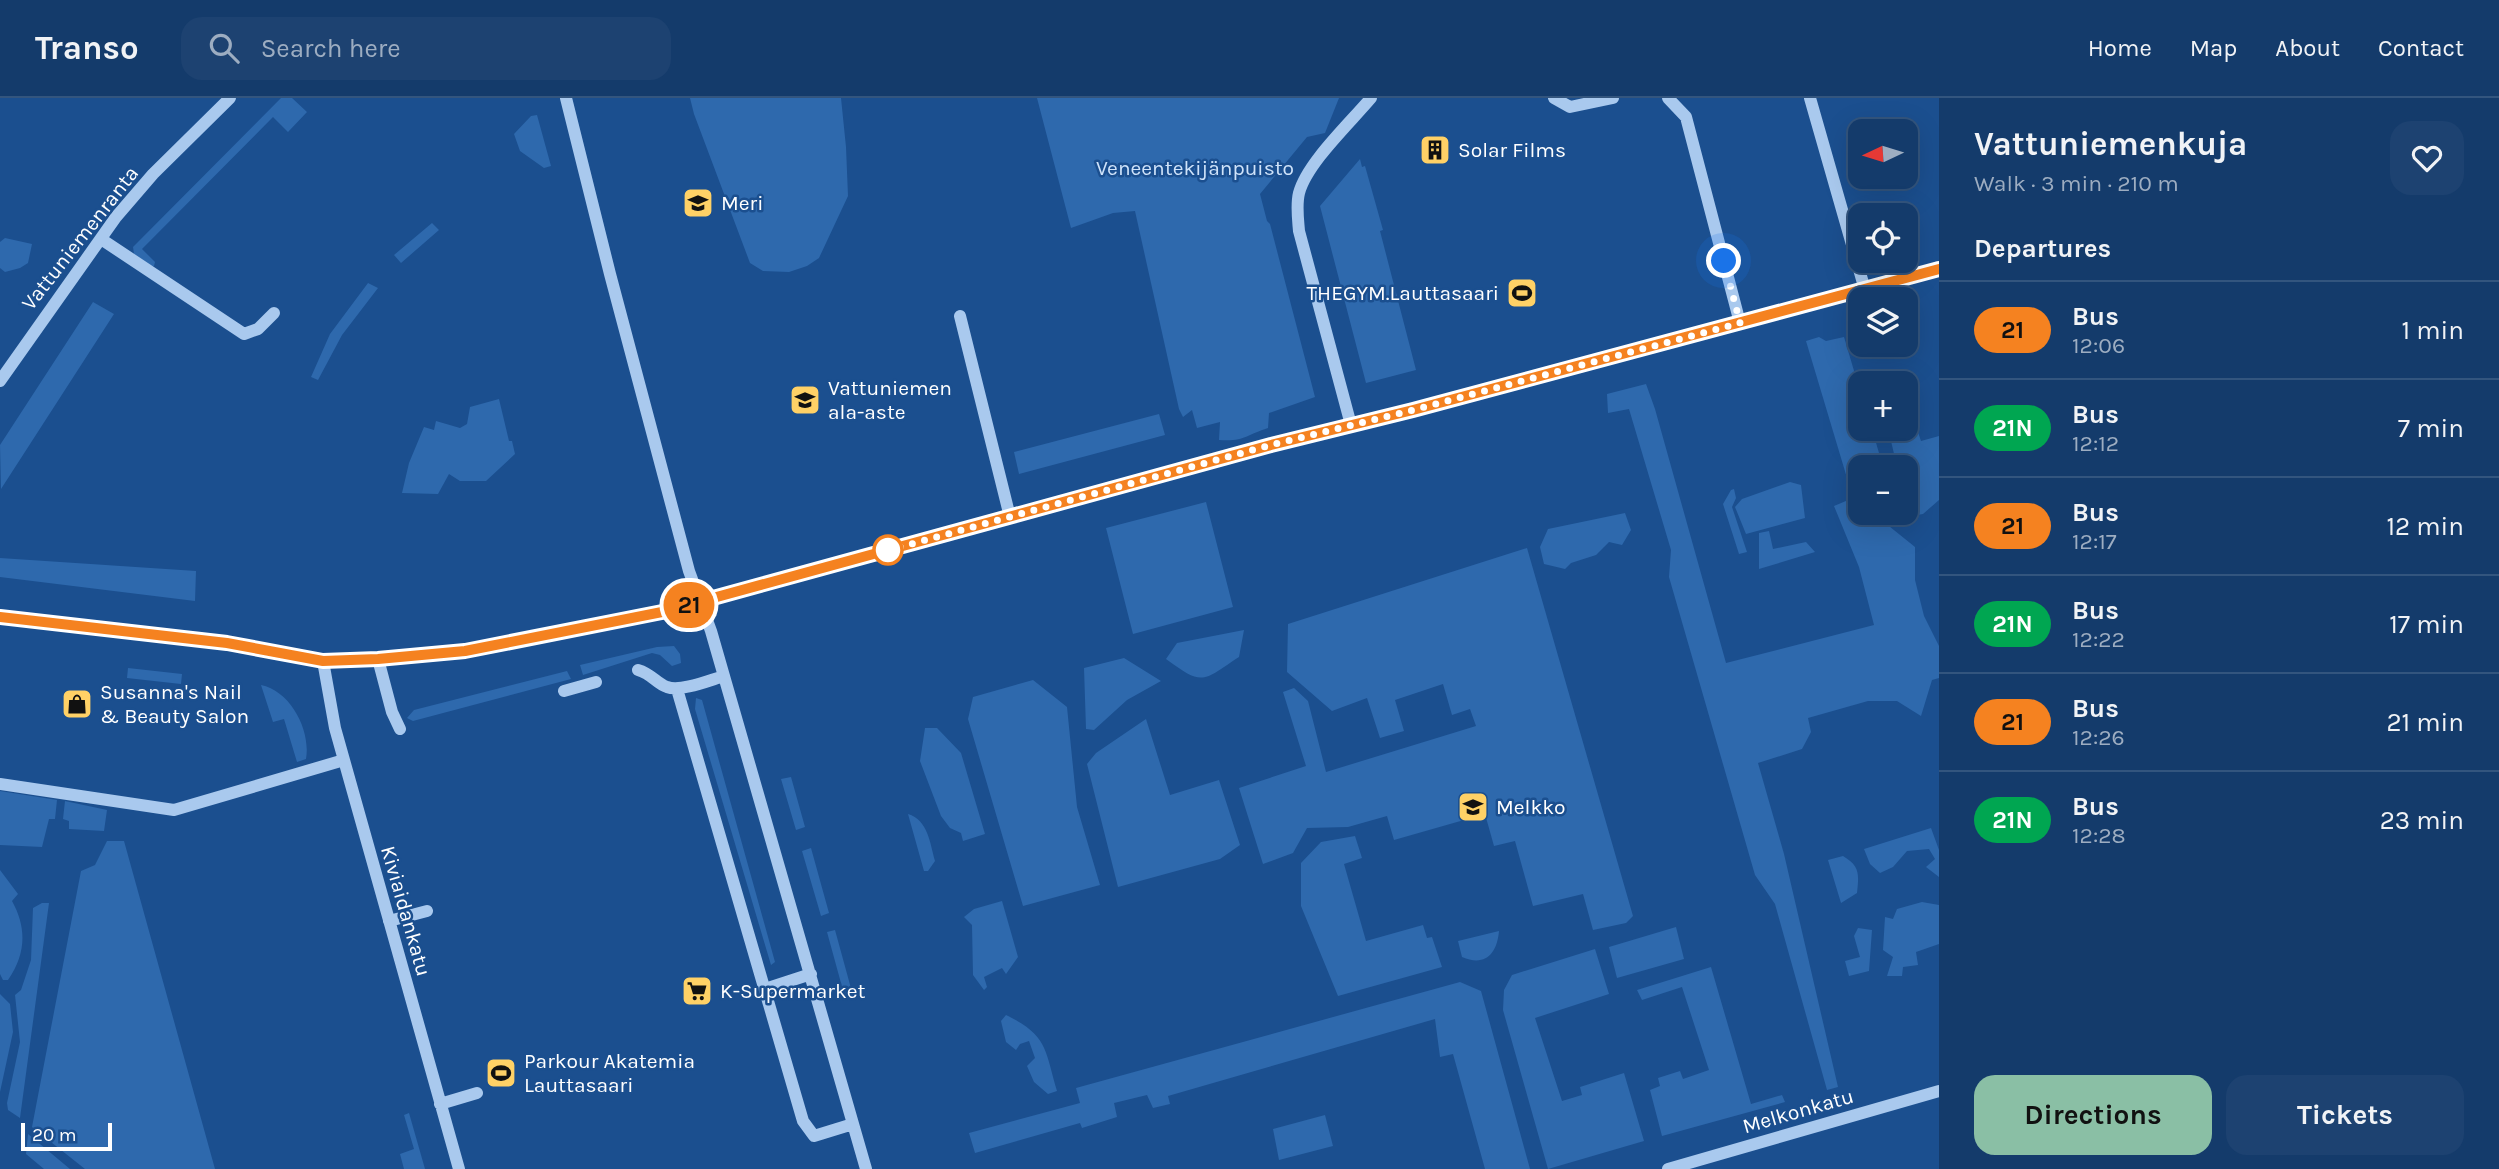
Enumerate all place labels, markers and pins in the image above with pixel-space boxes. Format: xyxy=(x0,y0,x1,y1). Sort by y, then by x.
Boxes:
building icon: Solar Films xyxy=(1418,133,1452,167)
place label: Solar Films xyxy=(1458,138,1566,162)
school or university icon: Meri xyxy=(681,186,715,220)
place label: Meri xyxy=(721,191,763,215)
sports icon: THEGYM.Lauttasaari xyxy=(1505,276,1539,310)
place label: THEGYM.Lauttasaari xyxy=(1307,281,1499,305)
place label: Vattuniemen ala-aste xyxy=(828,376,952,424)
school or university icon: Vattuniemen ala-aste xyxy=(788,383,822,417)
unlabelled marker xyxy=(873,535,903,565)
place label: Susanna's Nail & Beauty Salon xyxy=(100,680,249,728)
shop icon: Susanna's Nail & Beauty Salon xyxy=(60,687,94,721)
school or university icon: Melkko xyxy=(1456,790,1490,824)
place label: Melkko xyxy=(1496,795,1566,819)
supermarket icon: K-Supermarket xyxy=(680,974,714,1008)
place label: K-Supermarket xyxy=(720,979,866,1003)
place label: Parkour Akatemia Lauttasaari xyxy=(524,1049,695,1097)
sports icon: Parkour Akatemia Lauttasaari xyxy=(484,1056,518,1090)

